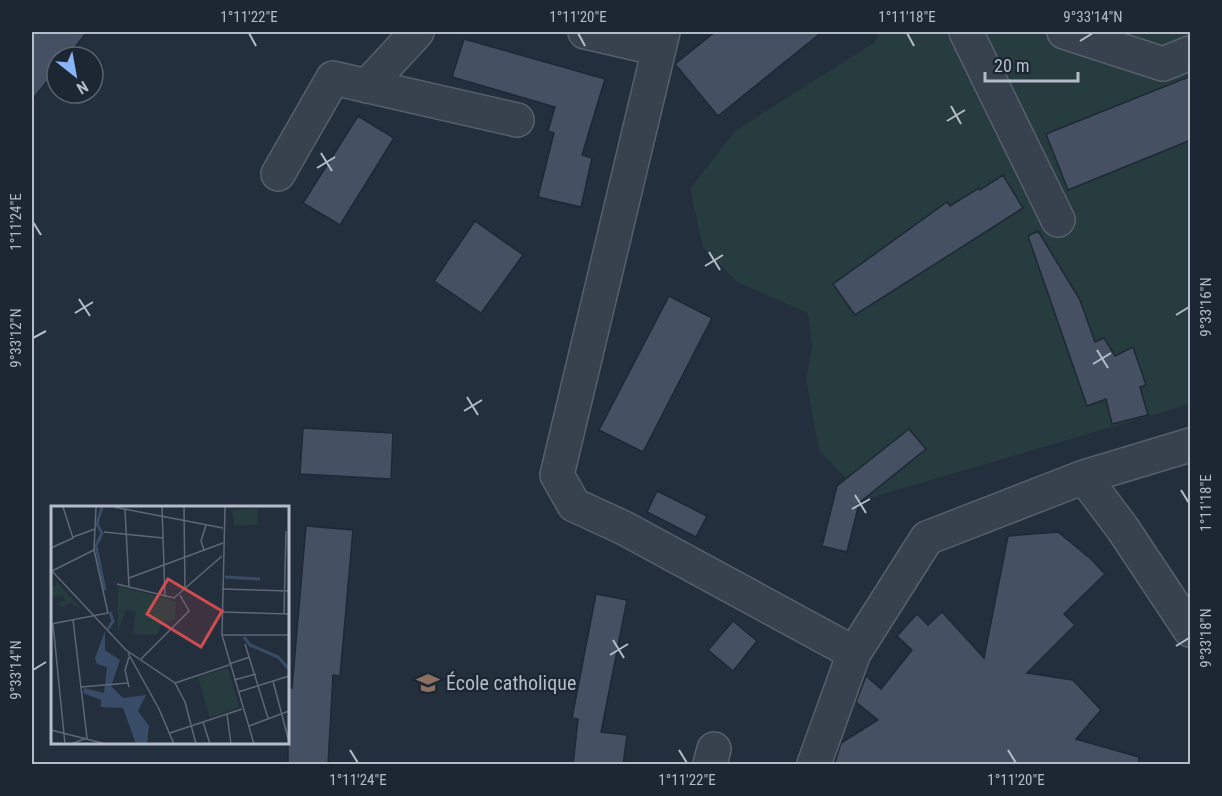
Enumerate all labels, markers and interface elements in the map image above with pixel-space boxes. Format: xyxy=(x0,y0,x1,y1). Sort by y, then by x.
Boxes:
text: 1°11'22"E xyxy=(220,8,278,26)
text: 1°11'20"E xyxy=(549,8,607,26)
text: 1°11'18"E xyxy=(878,8,936,26)
text: 9°33'14"N xyxy=(1063,8,1123,26)
north arrow xyxy=(45,45,105,105)
scale bar xyxy=(985,45,1078,83)
text: 20 m xyxy=(994,55,1029,76)
text: N xyxy=(73,77,92,98)
text: 1°11'24"E xyxy=(7,193,25,251)
text: 9°33'16"N xyxy=(1197,277,1215,337)
text: 9°33'12"N xyxy=(7,308,25,368)
text: 1°11'18"E xyxy=(1197,474,1215,532)
inset map xyxy=(51,506,290,745)
text: 9°33'18"N xyxy=(1197,608,1215,668)
text: 9°33'14"N xyxy=(7,640,25,700)
school or university icon: École catholique xyxy=(415,670,441,696)
place label: École catholique xyxy=(446,671,576,695)
text: 1°11'24"E xyxy=(329,771,387,789)
text: 1°11'22"E xyxy=(658,771,716,789)
text: 1°11'20"E xyxy=(987,771,1045,789)

